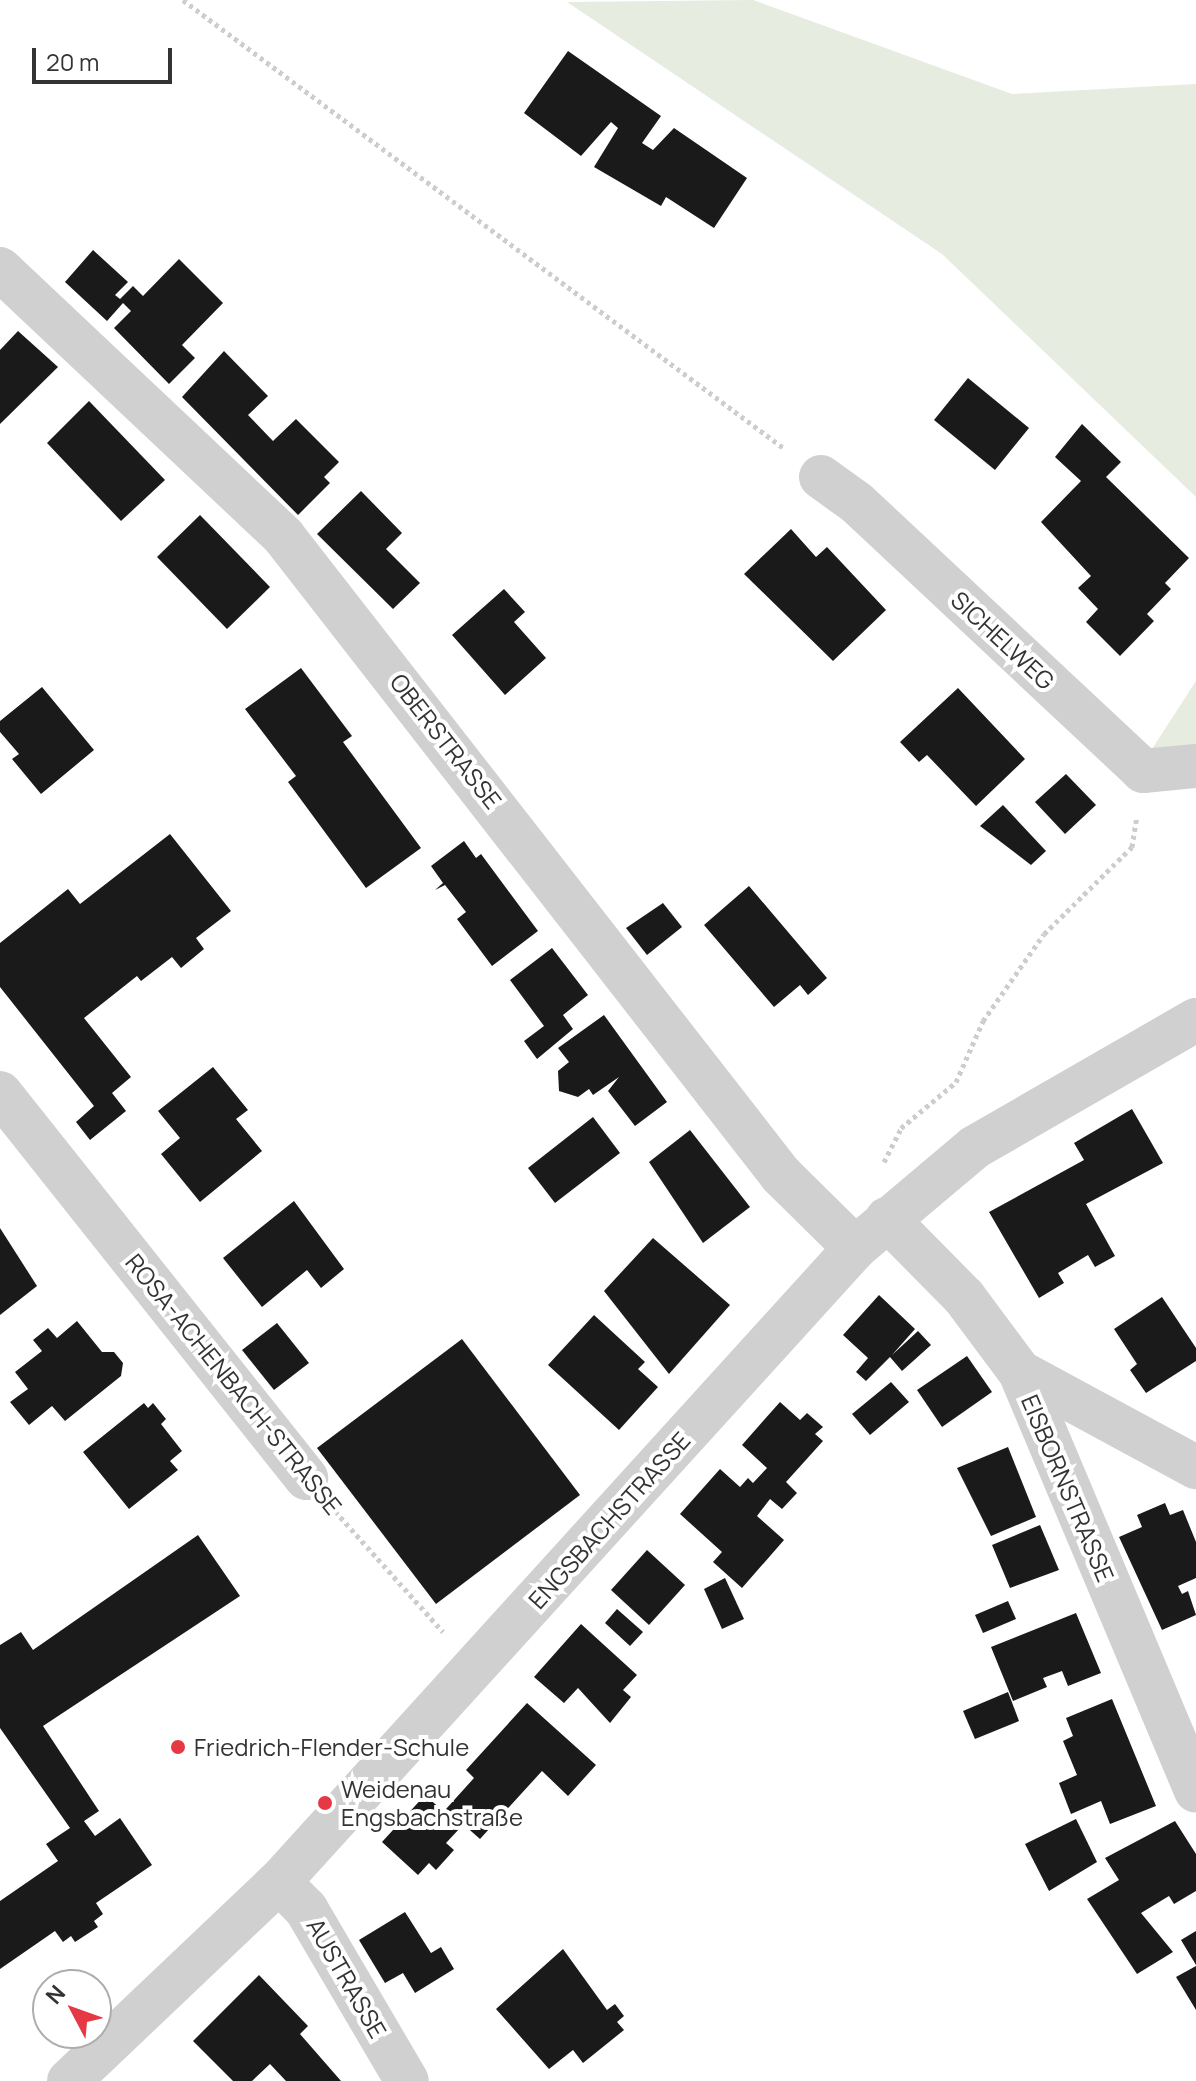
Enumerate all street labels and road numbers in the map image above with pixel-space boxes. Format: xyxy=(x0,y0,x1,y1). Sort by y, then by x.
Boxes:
street label: SICHELWEG xyxy=(946,585,1060,695)
street label: OBERSTRASSE xyxy=(384,668,508,814)
street label: ROSA-ACHENBACH-STRASSE xyxy=(120,1248,348,1520)
street label: EISBORNSTRASSE xyxy=(1016,1390,1120,1586)
street label: ENGSBACHSTRASSE xyxy=(522,1426,696,1614)
street label: AUSTRASSE xyxy=(301,1913,393,2043)

